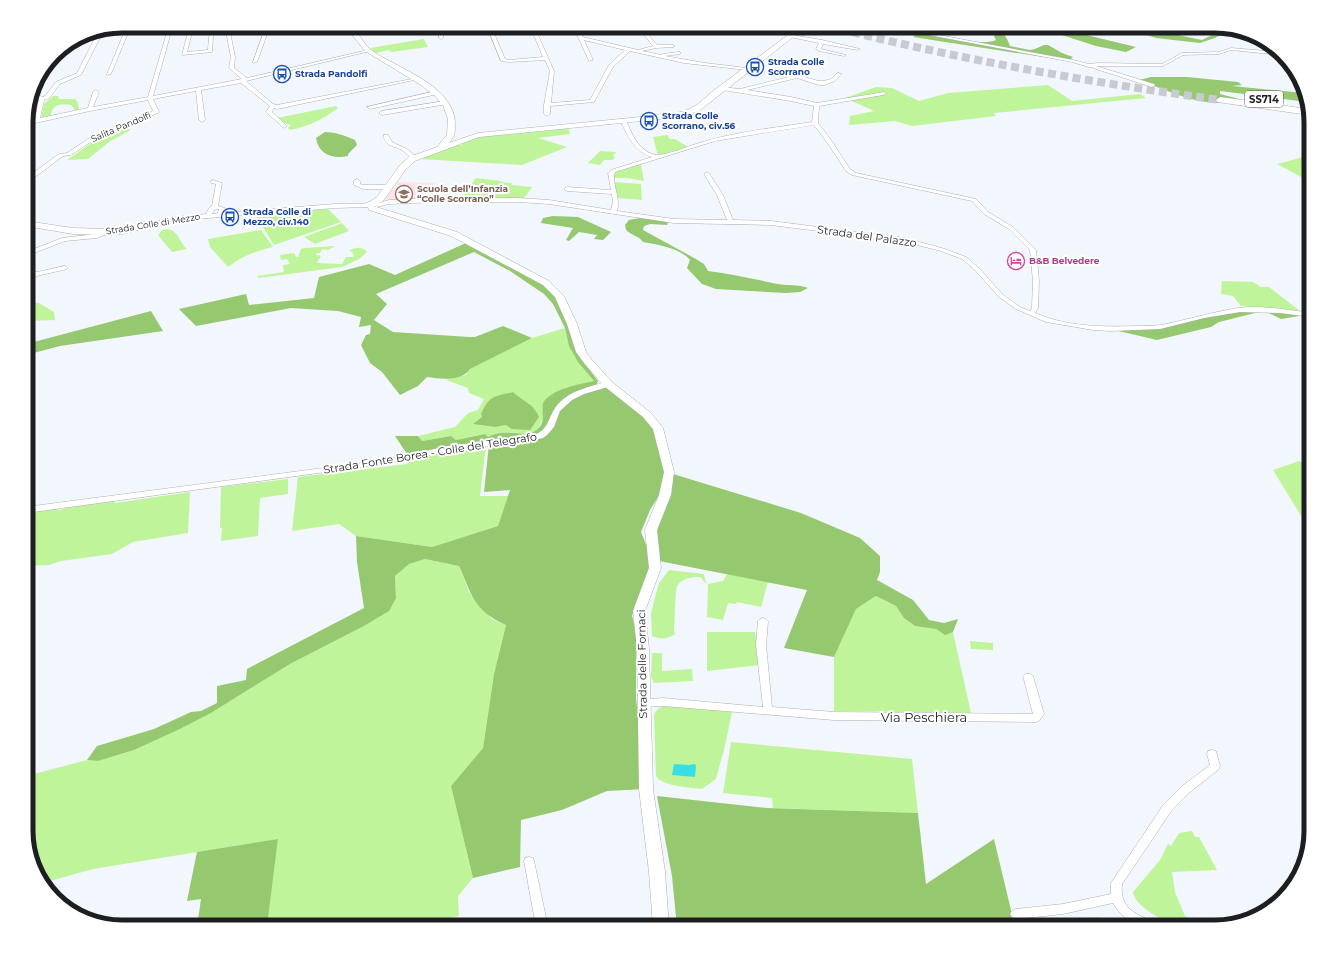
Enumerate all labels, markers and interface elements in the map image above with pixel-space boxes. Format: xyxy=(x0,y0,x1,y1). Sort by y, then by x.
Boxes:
place label: Strada Colle Scorrano xyxy=(768,56,825,77)
bus stop icon: Strada Colle Scorrano xyxy=(745,57,765,77)
bus stop icon: Strada Pandolfi xyxy=(272,64,292,84)
place label: Strada Pandolfi xyxy=(295,68,367,79)
road number: SS714 xyxy=(1245,91,1283,107)
street label: Salita Pandolfi xyxy=(89,109,152,144)
place label: Strada Colle Scorrano, civ.56 xyxy=(662,110,736,131)
bus stop icon: Strada Colle Scorrano, civ.56 xyxy=(639,111,659,131)
place label: Scuola dell’Infanzia “Colle Scorrano” xyxy=(417,183,508,204)
school or university icon: Scuola dell’Infanzia “Colle Scorrano” xyxy=(394,184,414,204)
place label: Strada Colle di Mezzo, civ.140 xyxy=(243,206,311,227)
bus stop icon: Strada Colle di Mezzo, civ.140 xyxy=(220,207,240,227)
street label: Strada Colle di Mezzo xyxy=(105,211,201,236)
street label: Strada del Palazzo xyxy=(816,222,918,250)
hotel icon: B&B Belvedere xyxy=(1006,251,1026,271)
place label: B&B Belvedere xyxy=(1029,255,1100,266)
street label: Strada Fonte Borea - Colle del Telegrafo xyxy=(322,429,538,477)
street label: Strada delle Fornaci xyxy=(634,609,650,719)
street label: Via Peschiera xyxy=(881,709,967,725)

